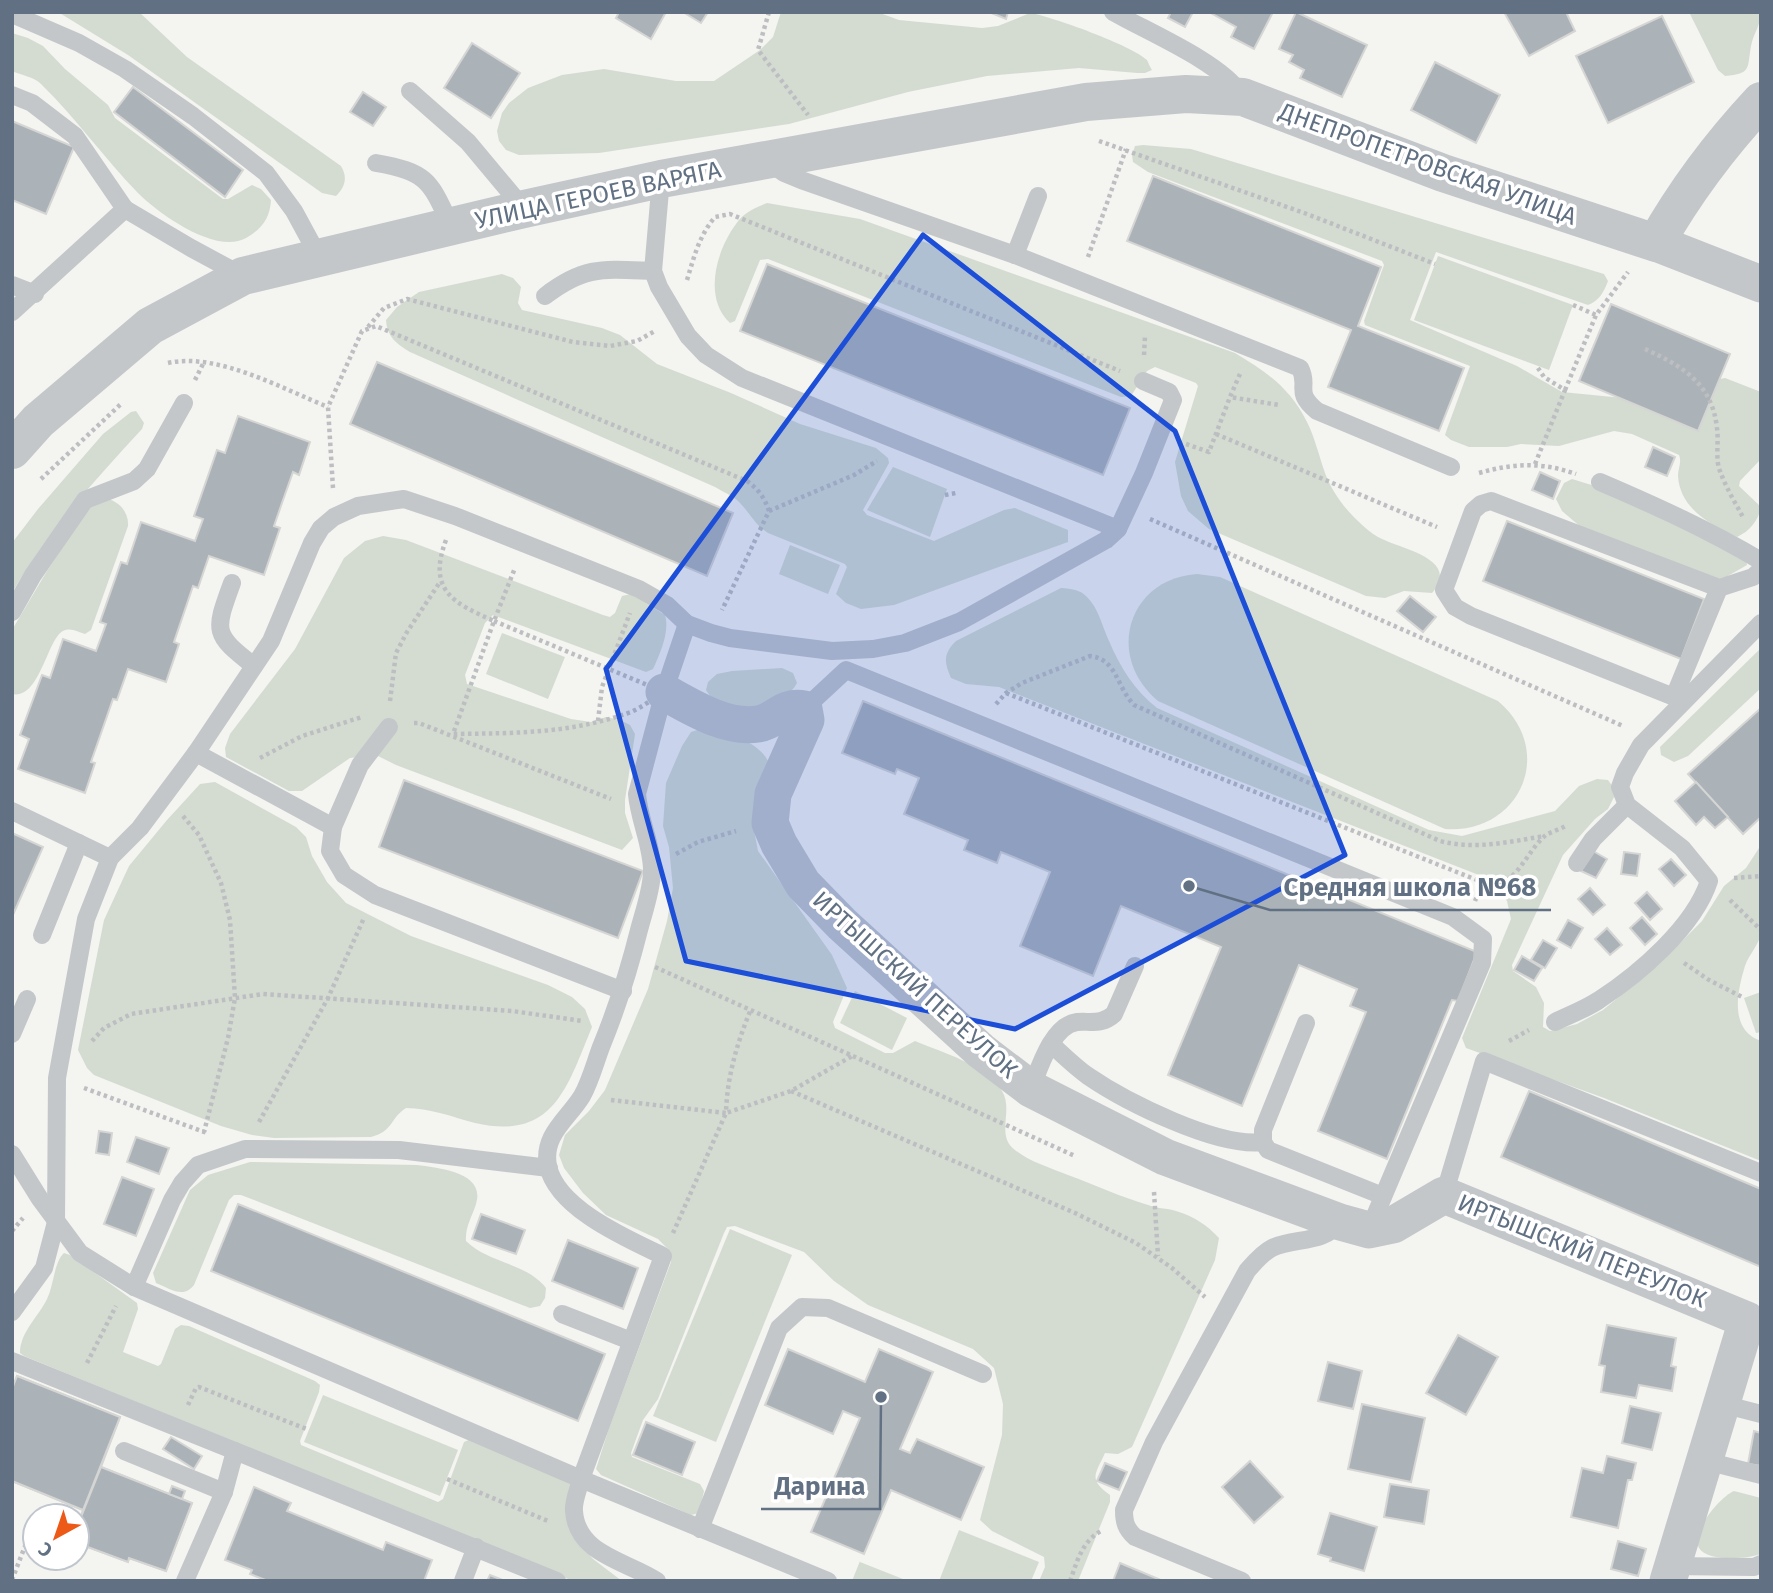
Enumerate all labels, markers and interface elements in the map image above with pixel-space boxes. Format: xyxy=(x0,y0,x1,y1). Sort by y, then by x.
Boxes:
street label: ДНЕПРОПЕТРОВСКАЯ УЛИЦА xyxy=(1275,97,1580,231)
street label: УЛИЦА ГЕРОЕВ ВАРЯГА xyxy=(473,155,724,235)
callout: Средняя школа №68 xyxy=(1270,863,1551,910)
text: Средняя школа №68 xyxy=(1284,872,1536,903)
street label: ИРТЫШСКИЙ ПЕРЕУЛОК xyxy=(807,886,1023,1084)
street label: ИРТЫШСКИЙ ПЕРЕУЛОК xyxy=(1454,1188,1710,1314)
callout: Дарина xyxy=(761,1462,880,1509)
text: Дарина xyxy=(773,1471,866,1502)
north arrow xyxy=(21,1502,91,1572)
text: С xyxy=(34,1537,57,1562)

